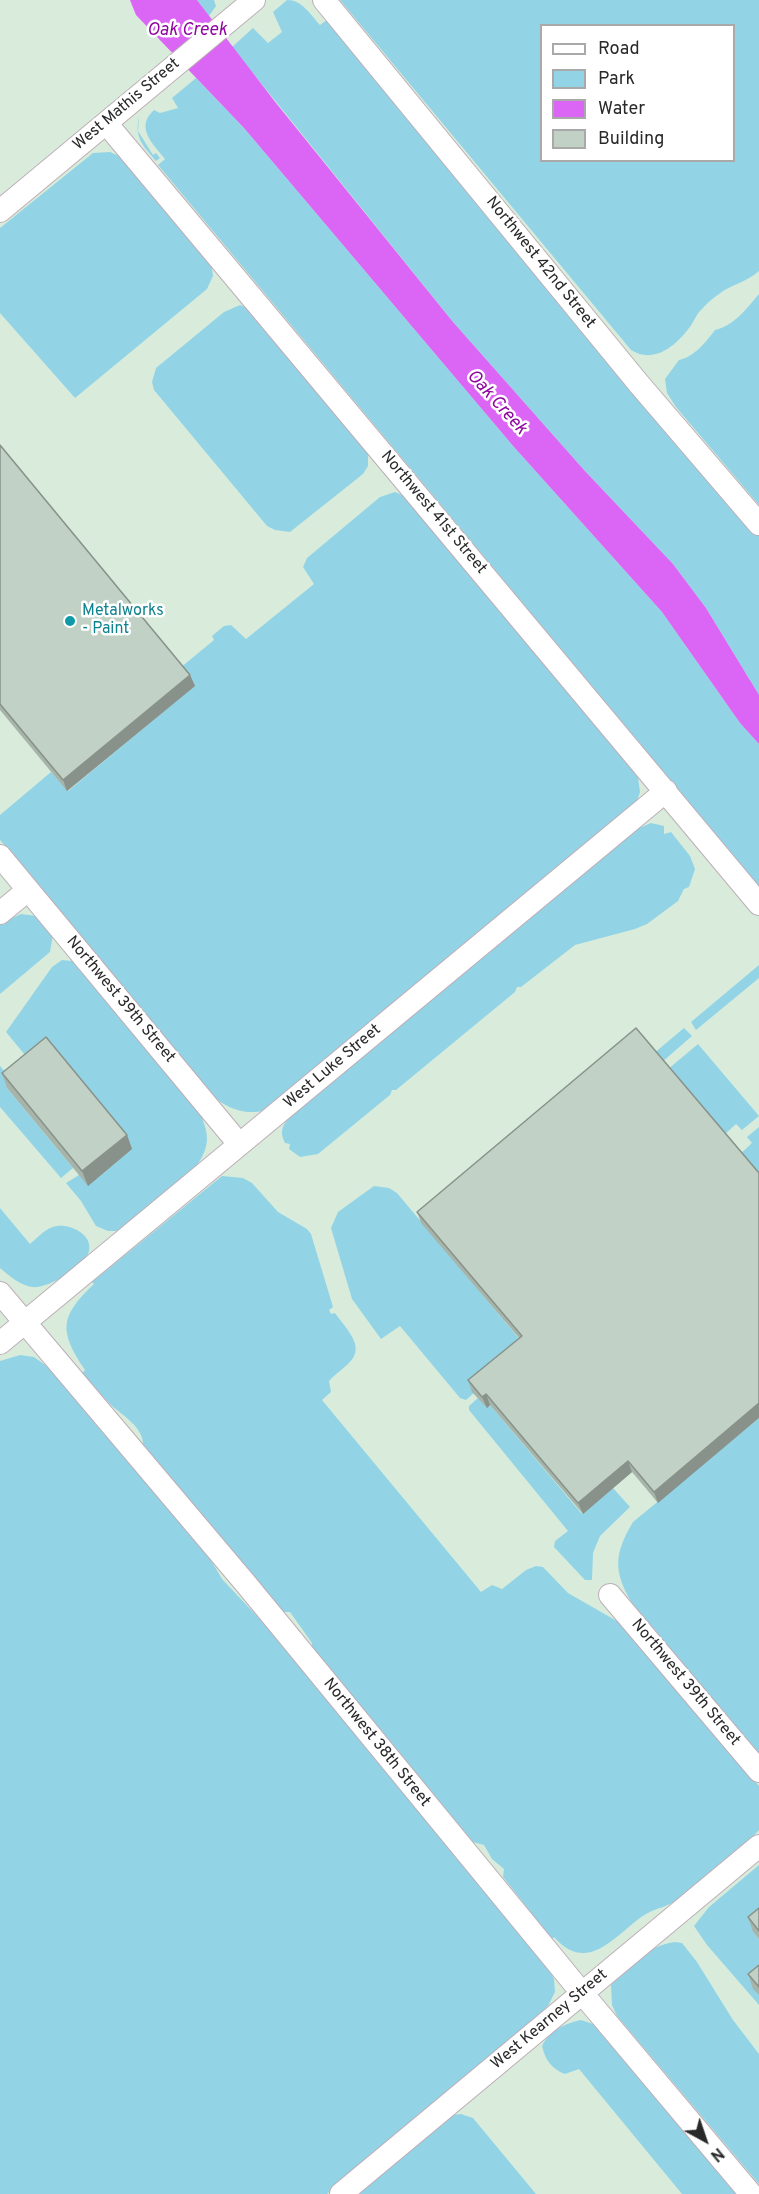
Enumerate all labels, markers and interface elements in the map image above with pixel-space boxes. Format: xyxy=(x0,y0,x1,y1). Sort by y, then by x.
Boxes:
water label: Oak Creek xyxy=(147,20,227,42)
legend xyxy=(540,24,735,162)
text: Road xyxy=(598,38,640,61)
street label: West Mathis Street xyxy=(70,55,184,155)
text: Park xyxy=(598,68,635,91)
text: Water xyxy=(598,98,645,121)
text: Building xyxy=(598,128,664,151)
street label: Northwest 42nd Street xyxy=(481,193,599,333)
water label: Oak Creek xyxy=(461,366,531,440)
street label: Northwest 41st Street xyxy=(376,447,490,579)
place label: Metalworks - Paint xyxy=(82,602,164,640)
marker: Metalworks - Paint xyxy=(63,614,77,628)
street label: Northwest 39th Street xyxy=(61,933,179,1067)
street label: West Luke Street xyxy=(280,1021,386,1113)
street label: Northwest 39th Street xyxy=(626,1616,744,1750)
street label: Northwest 38th Street xyxy=(318,1675,434,1811)
street label: West Kearney Street xyxy=(488,1966,612,2074)
north arrow xyxy=(675,2110,735,2170)
text: N xyxy=(706,2142,727,2165)

